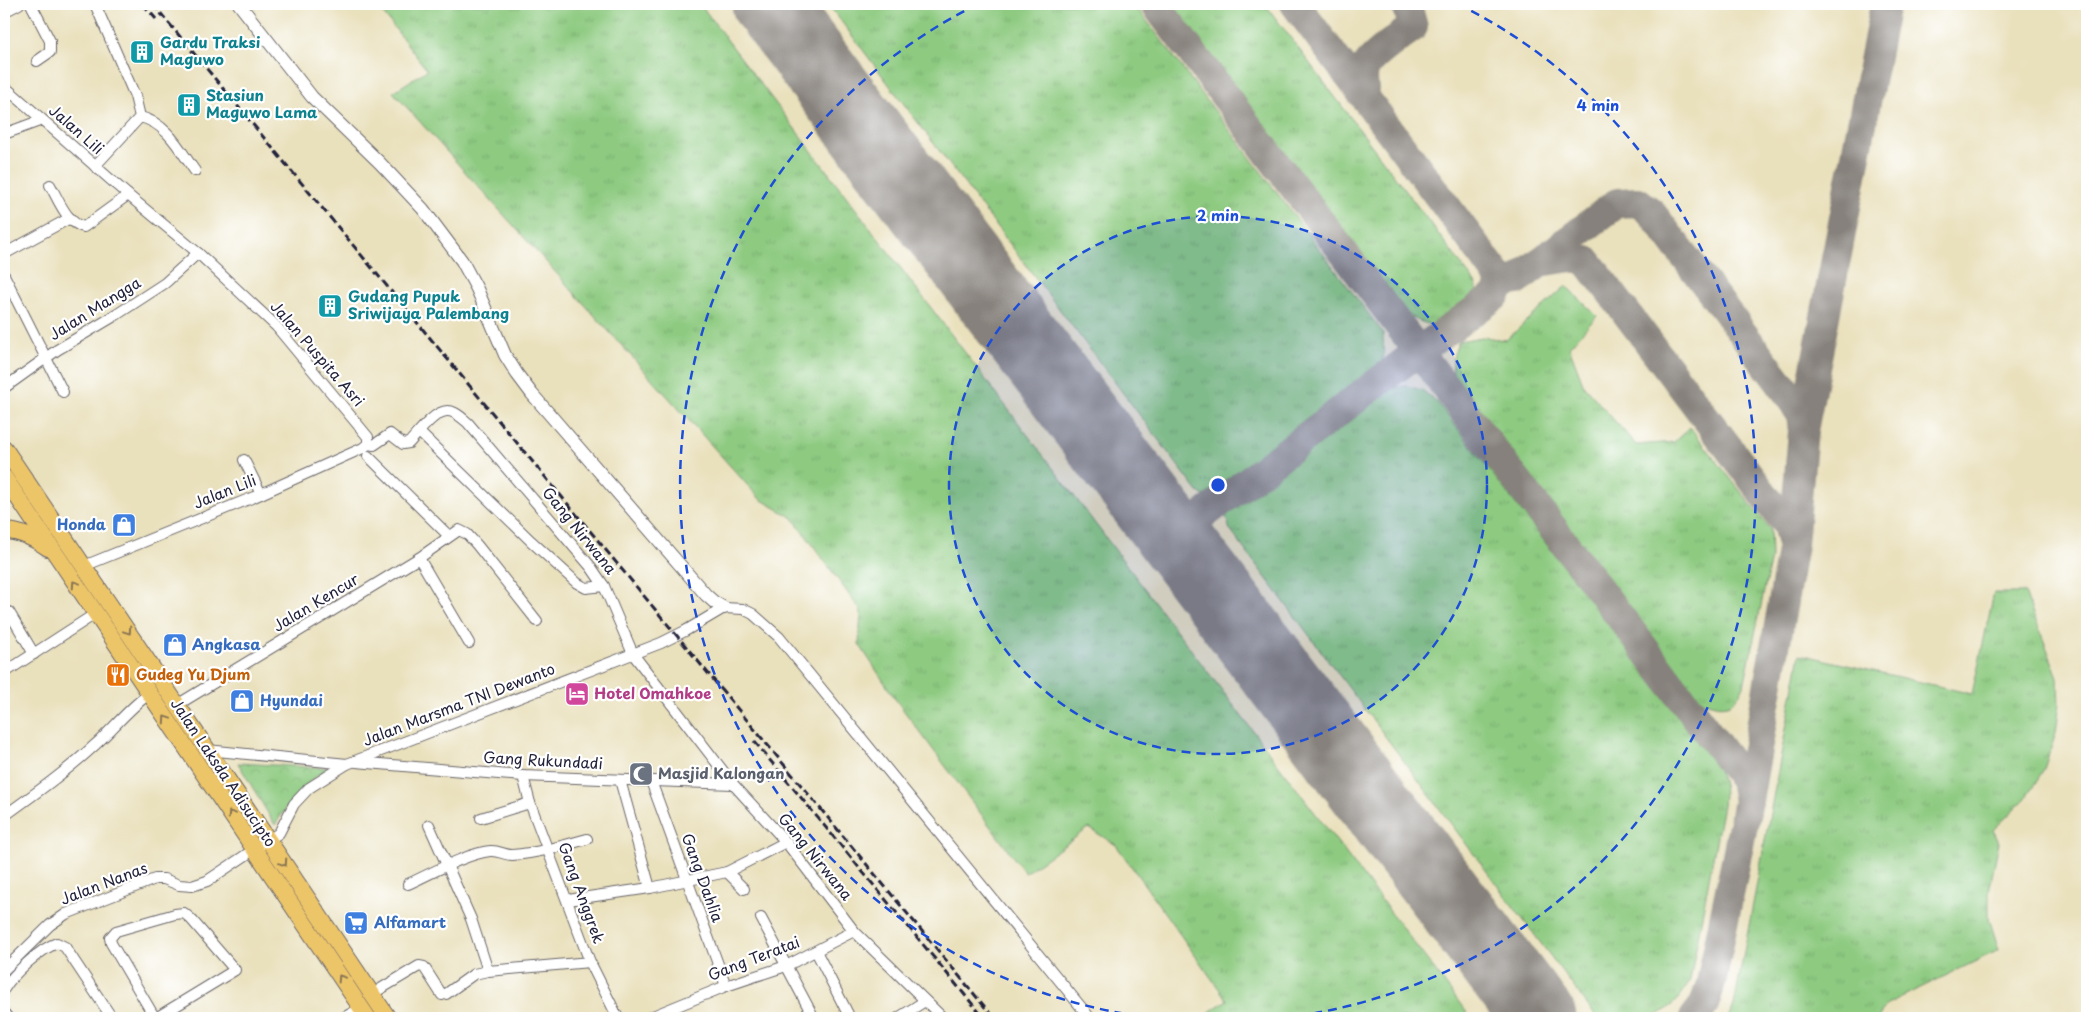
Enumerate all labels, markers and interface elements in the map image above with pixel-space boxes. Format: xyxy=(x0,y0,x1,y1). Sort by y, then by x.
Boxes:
place label: Gardu Traksi Maguwo xyxy=(160,30,261,70)
building icon: Gardu Traksi Maguwo xyxy=(129,39,155,65)
place label: Stasiun Maguwo Lama xyxy=(206,83,318,123)
building icon: Stasiun Maguwo Lama xyxy=(176,92,202,118)
text: 4 min xyxy=(1577,93,1619,116)
street label: Jalan Lili xyxy=(44,98,109,159)
text: 2 min xyxy=(1197,203,1239,226)
street label: Jalan Mangga xyxy=(44,270,144,345)
place label: Gudang Pupuk Sriwijaya Palembang xyxy=(348,284,509,324)
building icon: Gudang Pupuk Sriwijaya Palembang xyxy=(317,293,343,319)
street label: Jalan Puspita Asri xyxy=(266,295,370,411)
street label: Jalan Lili xyxy=(189,468,259,514)
centre of rings xyxy=(1209,476,1227,494)
street label: Gang Nirwana xyxy=(538,481,623,579)
place label: Honda xyxy=(57,512,107,535)
shop icon: Honda xyxy=(111,512,137,538)
street label: Jalan Kencur xyxy=(268,567,363,636)
one-way arrow xyxy=(72,581,81,590)
one-way arrow xyxy=(122,625,131,635)
shop icon: Angkasa xyxy=(162,632,188,658)
place label: Angkasa xyxy=(192,632,261,655)
street label: Jalan Marsma TNI Dewanto xyxy=(359,656,558,751)
restaurant icon: Gudeg Yu Djum xyxy=(105,662,131,688)
place label: Gudeg Yu Djum xyxy=(136,662,250,685)
hotel icon: Hotel Omahkoe xyxy=(564,681,590,707)
place label: Hotel Omahkoe xyxy=(594,681,711,704)
shop icon: Hyundai xyxy=(229,688,255,714)
place label: Hyundai xyxy=(260,688,323,711)
street label: Jalan Laksda Adisucipto xyxy=(166,693,283,851)
one-way arrow xyxy=(163,715,172,725)
street label: Gang Rukundadi xyxy=(483,745,603,774)
mosque icon: Masjid Kalongan xyxy=(628,761,654,787)
place label: Masjid Kalongan xyxy=(658,761,785,784)
street label: Gang Nirwana xyxy=(774,807,859,905)
one-way arrow xyxy=(227,810,237,819)
street label: Gang Dahlia xyxy=(677,830,730,926)
street label: Gang Anggrek xyxy=(553,839,611,946)
street label: Jalan Nanas xyxy=(57,855,150,910)
one-way arrow xyxy=(278,857,287,867)
supermarket icon: Alfamart xyxy=(343,910,369,936)
place label: Alfamart xyxy=(374,910,447,933)
street label: Gang Teratai xyxy=(704,930,803,986)
one-way arrow xyxy=(338,974,347,983)

